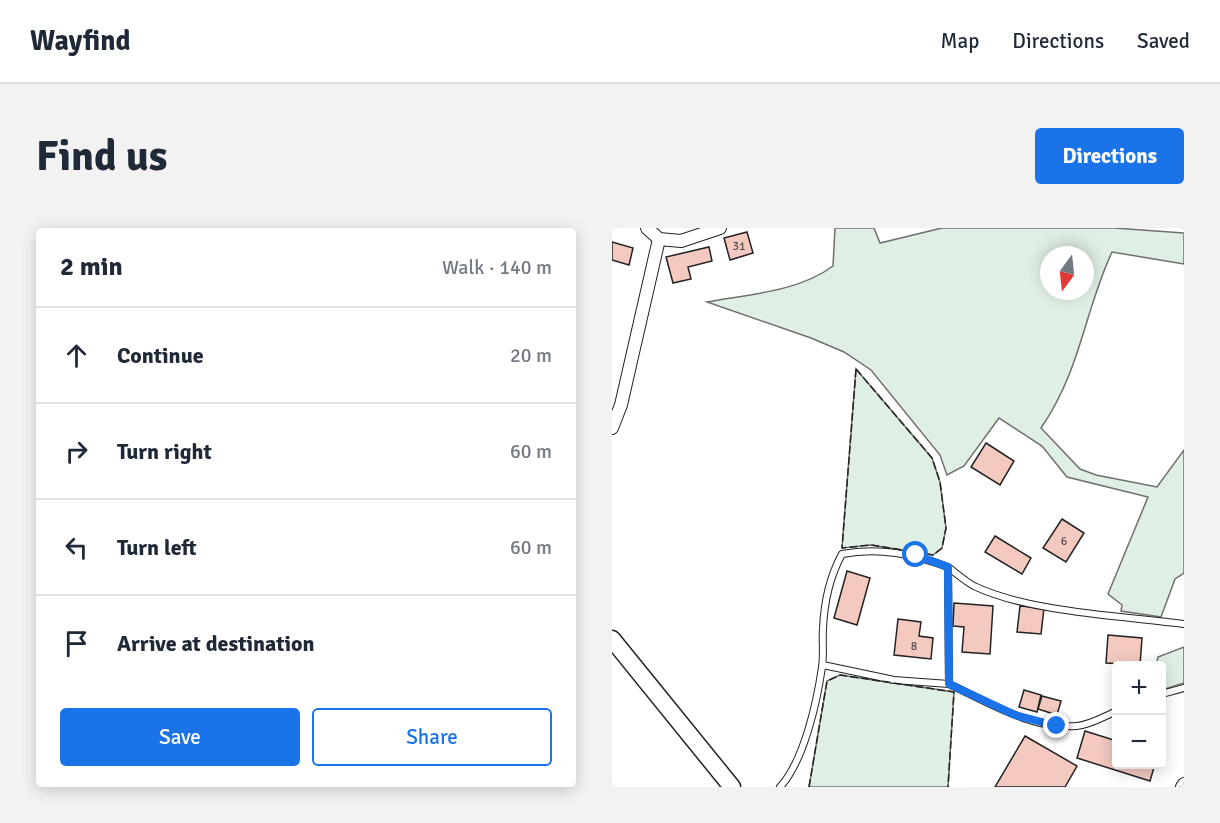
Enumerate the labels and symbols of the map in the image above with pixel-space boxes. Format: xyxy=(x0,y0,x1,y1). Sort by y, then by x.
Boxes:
house number: 31 xyxy=(733,239,745,254)
north arrow xyxy=(1040,246,1094,300)
house number: 6 xyxy=(1061,534,1067,549)
route start xyxy=(902,541,928,567)
house number: 8 xyxy=(911,639,917,654)
route end xyxy=(1043,712,1069,738)

